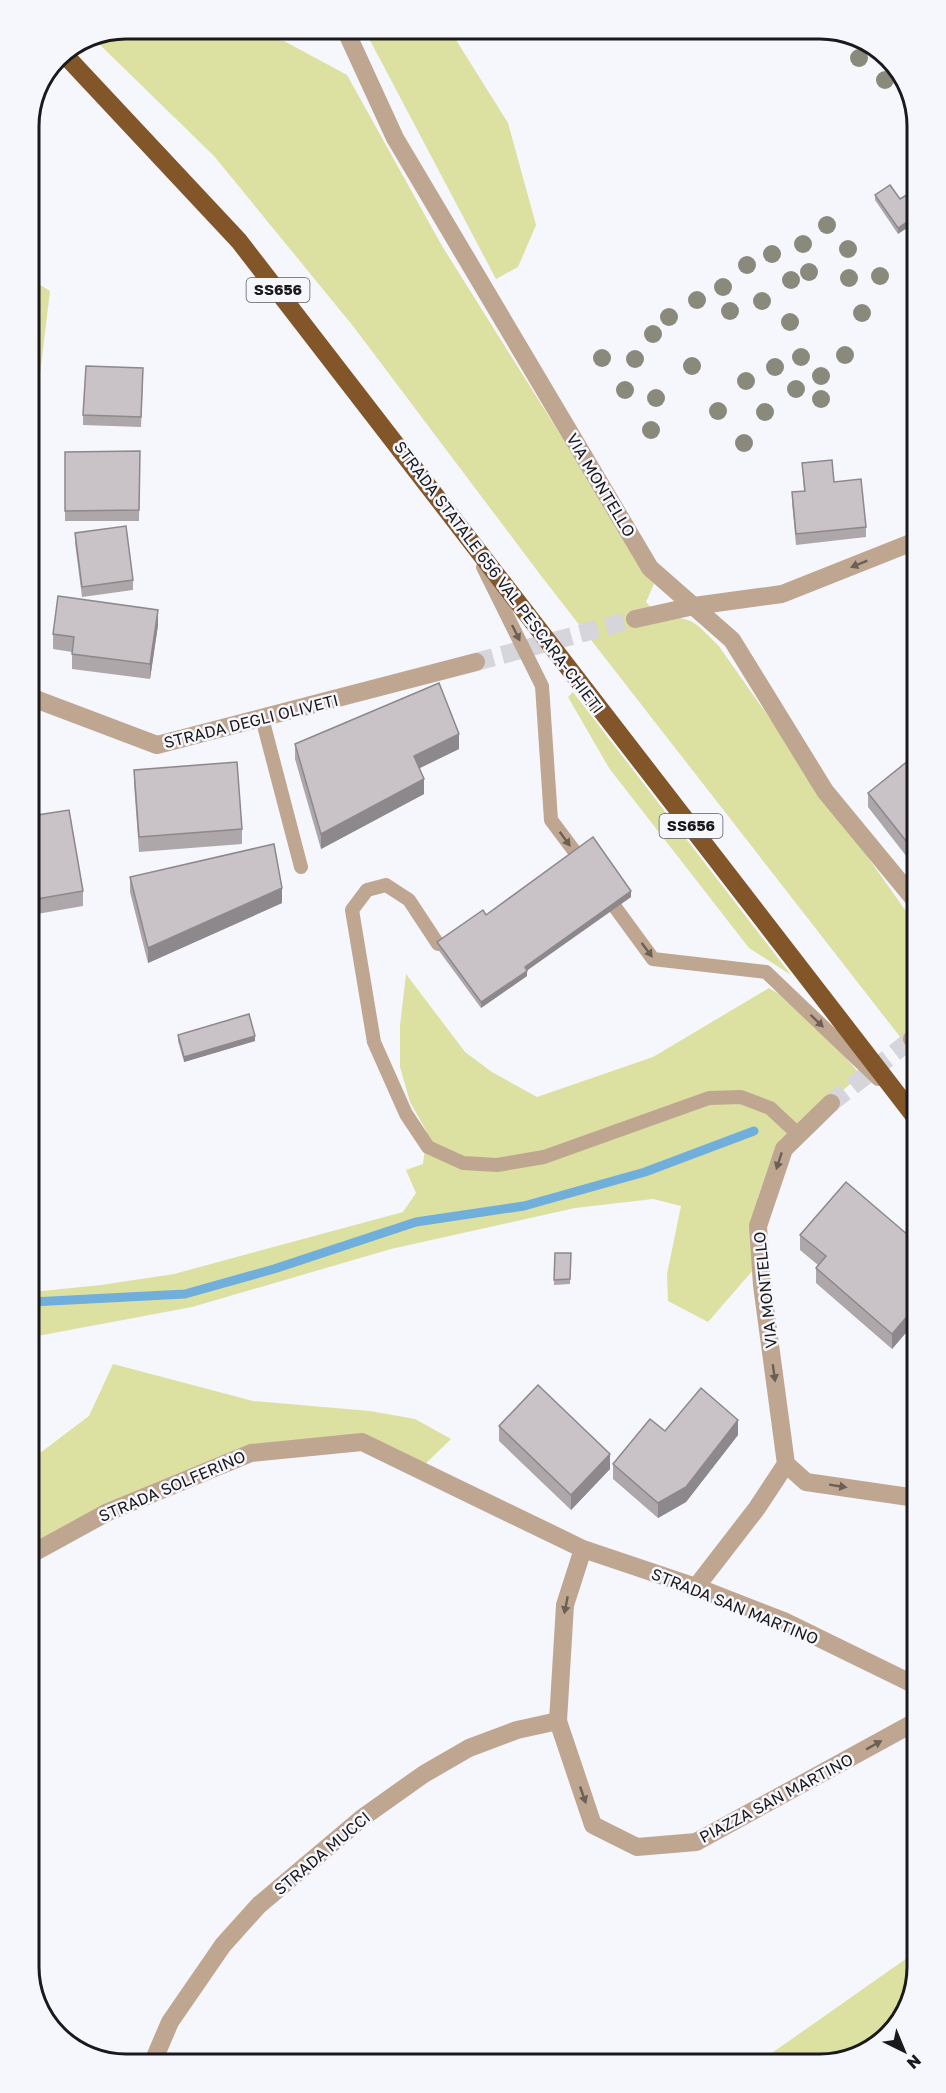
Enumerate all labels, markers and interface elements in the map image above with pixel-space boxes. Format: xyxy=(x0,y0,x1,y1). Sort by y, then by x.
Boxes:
road number: SS656 xyxy=(246,278,310,302)
street label: VIA MONTELLO xyxy=(562,430,640,540)
street label: STRADA STATALE 656 VAL PESCARA-CHIETI xyxy=(390,437,608,717)
one-way arrow xyxy=(850,560,868,569)
one-way arrow xyxy=(511,625,520,642)
street label: STRADA DEGLI OLIVETI xyxy=(162,690,340,752)
road number: SS656 xyxy=(660,814,722,838)
one-way arrow xyxy=(559,830,571,846)
one-way arrow xyxy=(641,943,653,958)
one-way arrow xyxy=(810,1014,824,1028)
one-way arrow xyxy=(774,1152,784,1170)
street label: VIA MONTELLO xyxy=(749,1231,781,1349)
one-way arrow xyxy=(769,1364,779,1383)
street label: STRADA SOLFERINO xyxy=(96,1446,248,1526)
one-way arrow xyxy=(829,1482,848,1491)
street label: STRADA SAN MARTINO xyxy=(649,1563,821,1649)
one-way arrow xyxy=(561,1596,570,1615)
one-way arrow xyxy=(865,1740,882,1750)
street label: PIAZZA SAN MARTINO xyxy=(696,1749,856,1847)
one-way arrow xyxy=(578,1786,588,1804)
street label: STRADA MUCCI xyxy=(270,1807,374,1899)
north arrow xyxy=(874,2021,934,2081)
text: N xyxy=(903,2051,926,2073)

